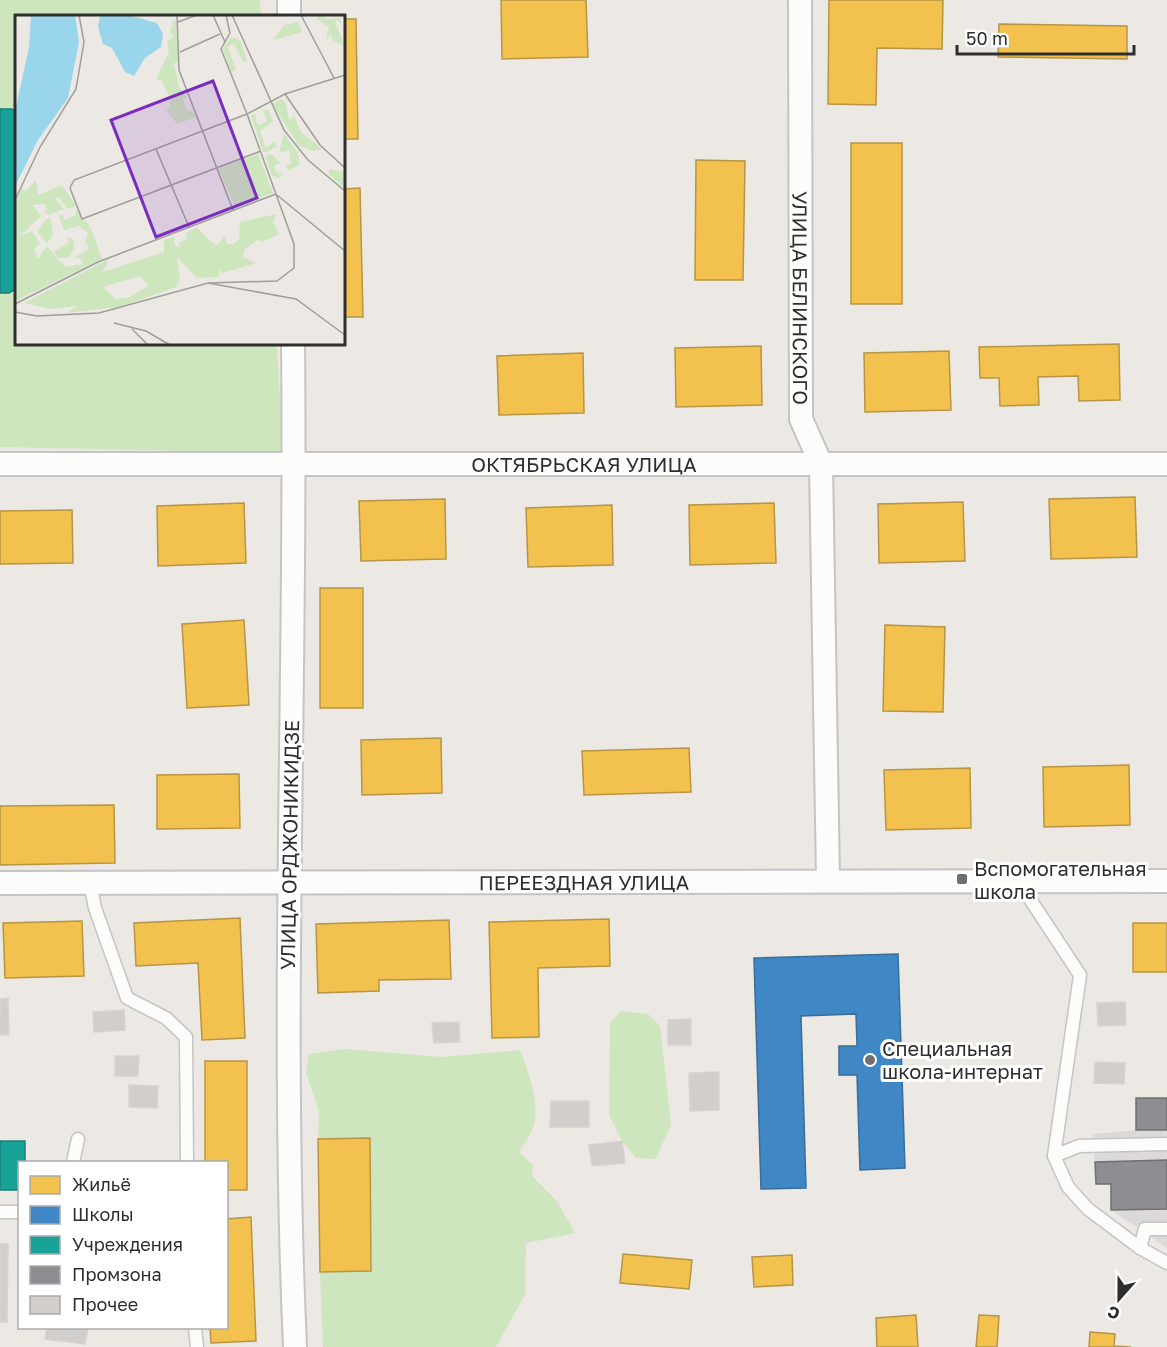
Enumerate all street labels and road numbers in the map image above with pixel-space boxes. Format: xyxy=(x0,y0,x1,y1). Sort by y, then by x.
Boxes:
street label: УЛИЦА БЕЛИНСКОГО xyxy=(788,191,813,405)
street label: ОКТЯБРЬСКАЯ УЛИЦА xyxy=(471,452,697,476)
street label: УЛИЦА ОРДЖОНИКИДЗЕ xyxy=(275,720,303,970)
street label: ПЕРЕЕЗДНАЯ УЛИЦА xyxy=(479,870,689,894)

